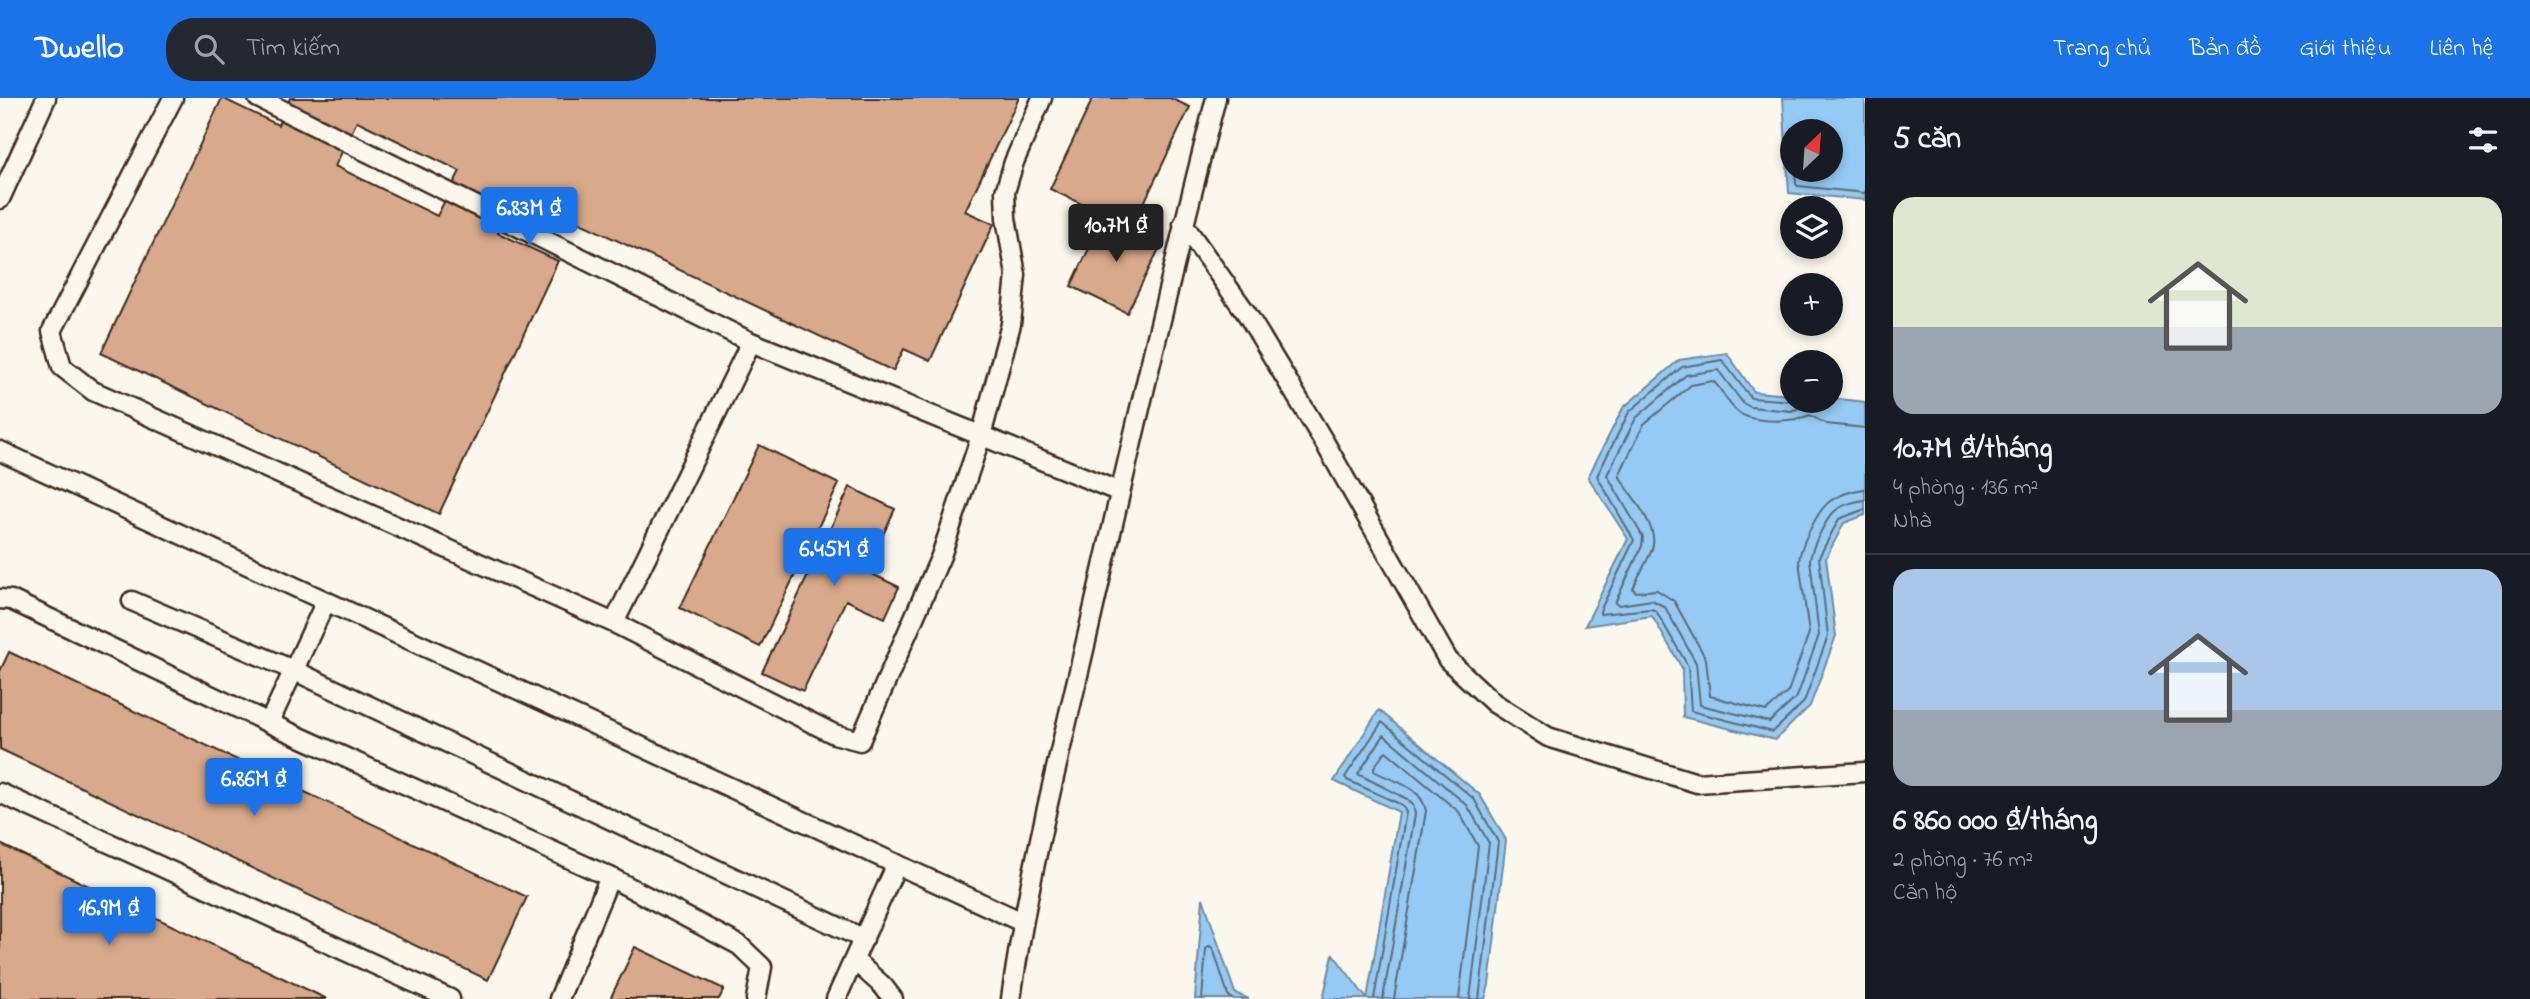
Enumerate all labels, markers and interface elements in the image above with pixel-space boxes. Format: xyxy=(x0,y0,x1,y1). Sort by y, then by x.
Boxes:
search box xyxy=(166,18,656,81)
text: Dwello xyxy=(35,25,124,73)
icon: search xyxy=(190,30,228,68)
text: Tìm kiếm xyxy=(246,30,340,68)
text: Trang chủ xyxy=(2053,32,2151,67)
text: Bản đồ xyxy=(2189,32,2261,67)
text: Giới thiệu xyxy=(2299,32,2391,67)
text: Liên hệ xyxy=(2429,32,2495,67)
text: 5 căn xyxy=(1893,118,1961,162)
north arrow xyxy=(1780,119,1843,182)
map controls xyxy=(1780,119,1843,413)
icon: filters xyxy=(2464,121,2502,159)
pin: 6.83M ₫ xyxy=(464,188,594,247)
text: 6.83M ₫ xyxy=(497,193,561,226)
button: layers xyxy=(1780,196,1843,259)
pin: 10.7M ₫ xyxy=(1051,204,1181,264)
text: 10.7M ₫ xyxy=(1084,210,1148,243)
icon: home xyxy=(2135,243,2261,369)
button: + xyxy=(1780,273,1843,336)
button: − xyxy=(1780,350,1843,413)
text: 10.7M ₫/tháng xyxy=(1893,428,2053,472)
text: 4 phòng · 136 m² xyxy=(1893,472,2038,505)
text: Nhà xyxy=(1893,505,1931,538)
pin: 6.45M ₫ xyxy=(769,528,899,588)
text: 6.45M ₫ xyxy=(799,534,869,567)
icon: home xyxy=(2135,615,2261,741)
pin: 6.86M ₫ xyxy=(189,758,319,818)
text: 6.86M ₫ xyxy=(221,764,287,797)
text: 6 860 000 ₫/tháng xyxy=(1893,800,2098,844)
text: 2 phòng · 76 m² xyxy=(1893,844,2033,877)
text: Căn hộ xyxy=(1893,877,1956,910)
pin: 16.9M ₫ xyxy=(44,888,174,947)
text: 16.9M ₫ xyxy=(79,893,139,926)

